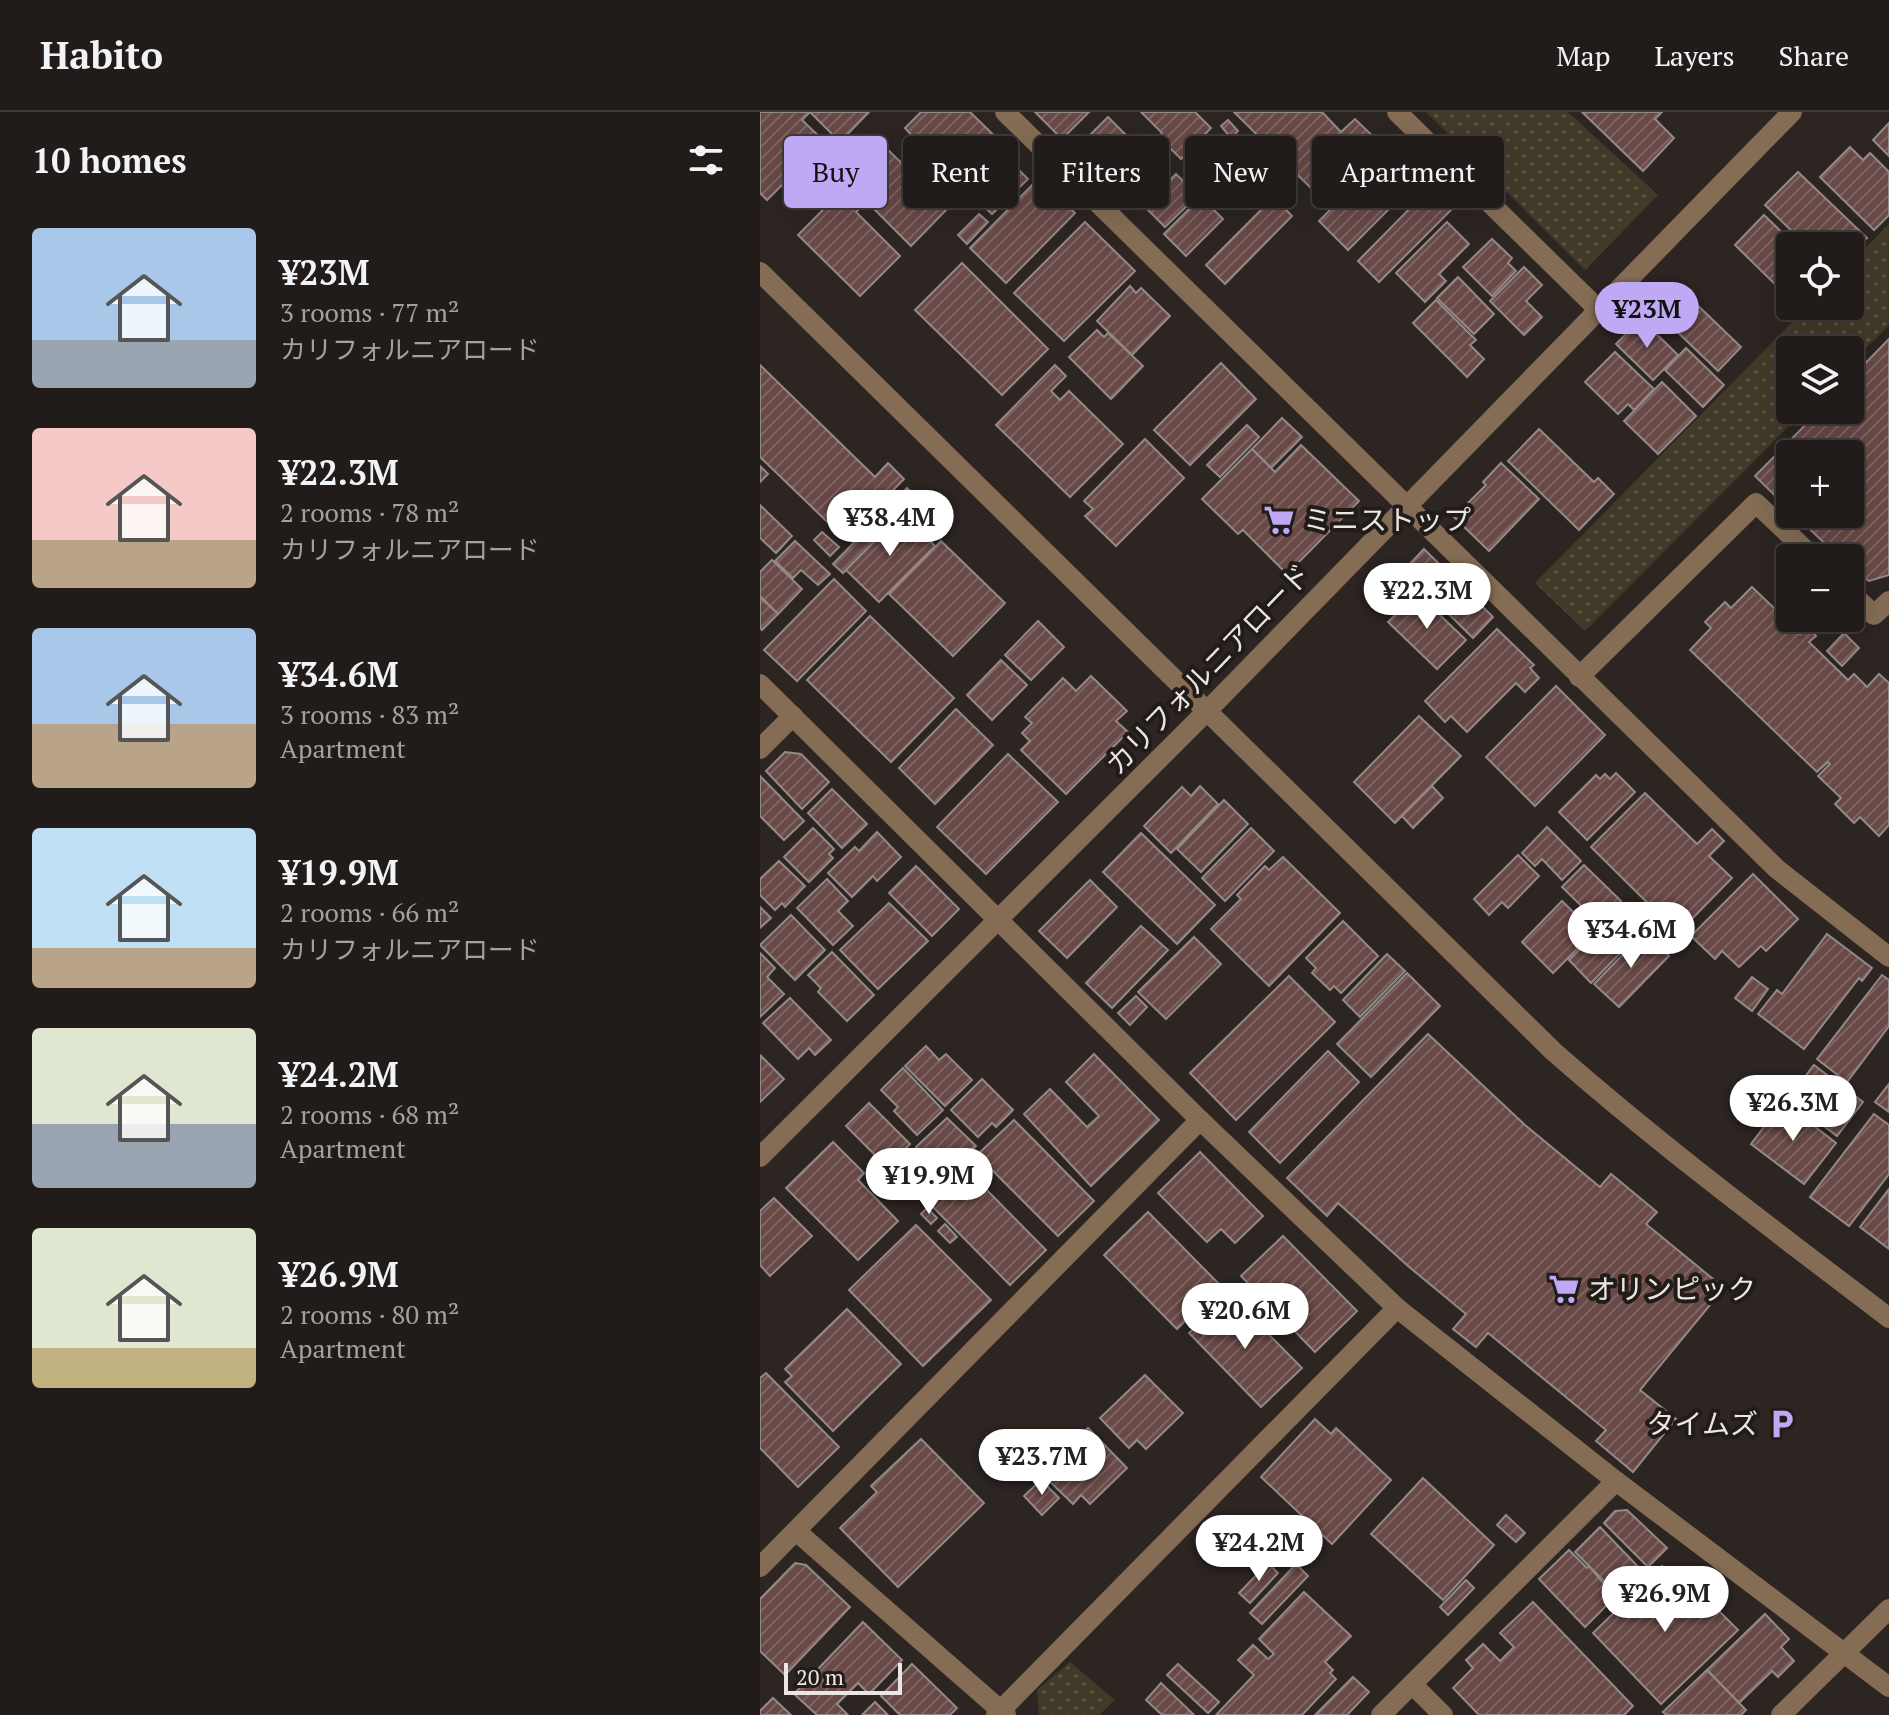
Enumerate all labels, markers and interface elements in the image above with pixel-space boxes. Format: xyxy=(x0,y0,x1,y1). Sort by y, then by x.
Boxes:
text: Habito xyxy=(40,30,163,80)
text: Map xyxy=(1556,37,1610,74)
text: Layers xyxy=(1654,37,1735,74)
text: Share xyxy=(1779,37,1849,74)
chip: Buy xyxy=(784,136,887,208)
chip: Rent xyxy=(903,136,1018,208)
chip: Filters xyxy=(1034,136,1169,208)
chip: New xyxy=(1185,136,1296,208)
chip: Apartment xyxy=(1312,136,1504,208)
text: 10 homes xyxy=(32,138,187,183)
icon: filters xyxy=(684,138,728,182)
map controls xyxy=(1776,232,1864,632)
button: locate xyxy=(1776,232,1864,320)
text: ¥23M xyxy=(280,250,369,295)
icon: home xyxy=(96,260,192,356)
pin: ¥23M xyxy=(1600,282,1694,350)
text: ¥23M xyxy=(1613,291,1681,325)
text: 3 rooms · 77 m² xyxy=(280,295,459,329)
text: カリフォルニアロード xyxy=(280,332,540,366)
button: layers xyxy=(1776,336,1864,424)
button: + xyxy=(1776,440,1864,528)
text: ¥22.3M xyxy=(280,450,399,495)
icon: home xyxy=(96,460,192,556)
pin: ¥38.4M xyxy=(825,490,955,558)
text: 2 rooms · 78 m² xyxy=(280,495,459,529)
text: ¥38.4M xyxy=(845,499,935,533)
place label: ミニストップ xyxy=(1303,501,1471,538)
supermarket icon: ミニストップ xyxy=(1262,503,1296,537)
text: カリフォルニアロード xyxy=(280,532,540,566)
button: − xyxy=(1776,544,1864,632)
street label: カリフォルニアロード xyxy=(1097,555,1318,782)
pin: ¥22.3M xyxy=(1362,563,1492,631)
text: ¥22.3M xyxy=(1382,572,1472,606)
text: ¥34.6M xyxy=(280,652,399,697)
icon: home xyxy=(96,660,192,756)
text: 3 rooms · 83 m² xyxy=(280,697,459,731)
text: Apartment xyxy=(280,731,406,765)
text: ¥19.9M xyxy=(280,850,399,895)
icon: home xyxy=(96,860,192,956)
text: 2 rooms · 66 m² xyxy=(280,895,459,929)
pin: ¥34.6M xyxy=(1566,902,1696,970)
text: ¥34.6M xyxy=(1586,911,1676,945)
text: カリフォルニアロード xyxy=(280,932,540,966)
text: ¥24.2M xyxy=(280,1052,399,1097)
icon: home xyxy=(96,1060,192,1156)
pin: ¥26.3M xyxy=(1728,1075,1858,1143)
text: ¥26.3M xyxy=(1748,1084,1838,1118)
text: 2 rooms · 68 m² xyxy=(280,1097,459,1131)
text: Apartment xyxy=(280,1131,406,1165)
pin: ¥19.9M xyxy=(864,1148,994,1216)
text: ¥19.9M xyxy=(884,1157,974,1191)
text: ¥26.9M xyxy=(280,1252,399,1297)
icon: home xyxy=(96,1260,192,1356)
place label: オリンピック xyxy=(1588,1270,1756,1307)
supermarket icon: オリンピック xyxy=(1547,1272,1581,1306)
pin: ¥20.6M xyxy=(1180,1283,1310,1351)
text: ¥20.6M xyxy=(1200,1292,1290,1326)
text: 2 rooms · 80 m² xyxy=(280,1297,459,1331)
text: Apartment xyxy=(280,1331,406,1365)
place label: タイムズ xyxy=(1647,1405,1758,1442)
parking icon: タイムズ xyxy=(1765,1407,1799,1441)
pin: ¥23.7M xyxy=(977,1429,1107,1497)
text: ¥23.7M xyxy=(997,1438,1087,1472)
pin: ¥24.2M xyxy=(1194,1515,1324,1583)
text: ¥24.2M xyxy=(1214,1524,1304,1558)
pin: ¥26.9M xyxy=(1600,1566,1730,1634)
text: ¥26.9M xyxy=(1620,1575,1710,1609)
scale bar xyxy=(784,1659,902,1695)
text: 20 m xyxy=(796,1662,844,1691)

